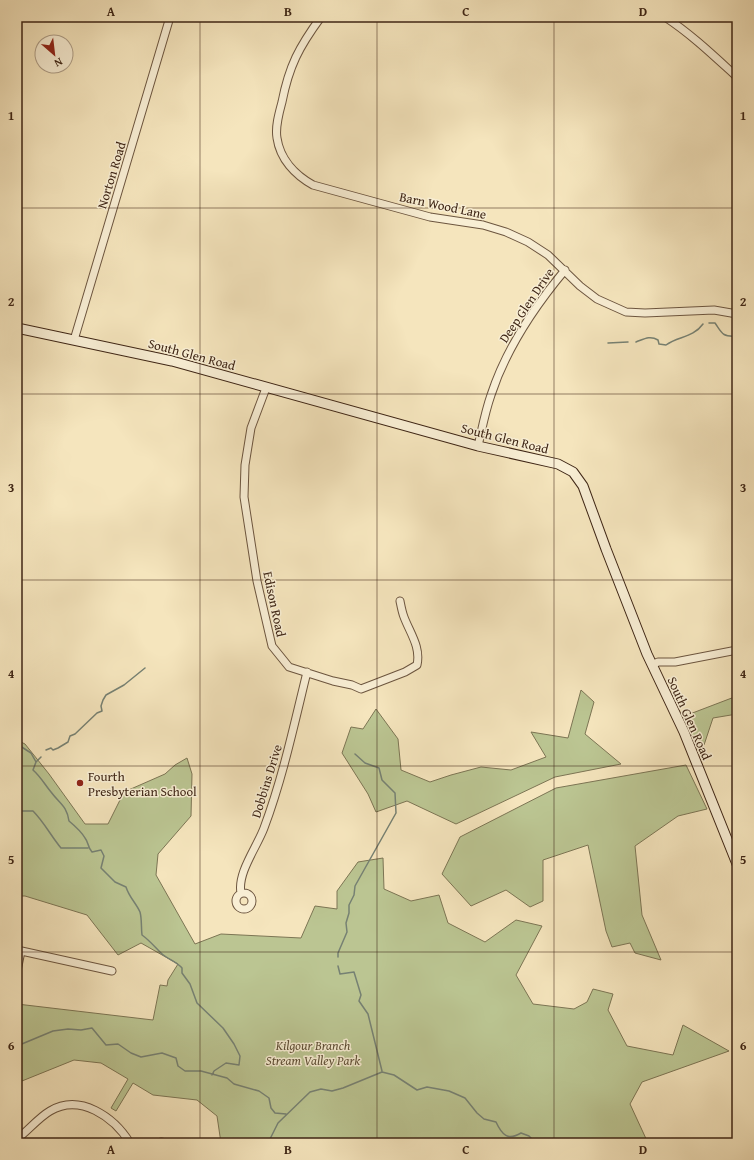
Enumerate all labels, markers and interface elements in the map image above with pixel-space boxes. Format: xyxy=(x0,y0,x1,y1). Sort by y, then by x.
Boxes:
text: A xyxy=(107,2,116,21)
text: B xyxy=(284,2,292,21)
text: C xyxy=(462,2,470,21)
text: D xyxy=(639,2,647,21)
north arrow xyxy=(34,34,74,74)
text: N xyxy=(51,54,66,72)
text: 1 xyxy=(8,106,14,125)
text: 1 xyxy=(740,106,746,125)
street label: Norton Road xyxy=(92,139,131,211)
street label: Barn Wood Lane xyxy=(398,187,488,224)
street label: Deep Glen Drive xyxy=(494,264,559,347)
text: 2 xyxy=(8,292,15,311)
text: 2 xyxy=(740,292,747,311)
street label: South Glen Road xyxy=(146,334,238,375)
street label: South Glen Road xyxy=(459,418,551,459)
text: 3 xyxy=(8,478,14,497)
text: 3 xyxy=(740,478,746,497)
street label: Edison Road xyxy=(258,570,291,639)
text: 4 xyxy=(8,664,15,683)
text: 4 xyxy=(740,664,747,683)
street label: South Glen Road xyxy=(663,673,716,763)
street label: Dobbins Drive xyxy=(246,742,287,820)
place label: Fourth Presbyterian School xyxy=(88,767,197,801)
marker: Fourth Presbyterian School xyxy=(75,778,85,788)
text: 5 xyxy=(8,850,15,869)
text: 5 xyxy=(740,850,747,869)
text: 6 xyxy=(8,1036,15,1055)
park label: Kilgour Branch Stream Valley Park xyxy=(266,1036,360,1070)
text: 6 xyxy=(740,1036,747,1055)
text: A xyxy=(107,1140,116,1159)
text: B xyxy=(284,1140,292,1159)
text: C xyxy=(462,1140,470,1159)
text: D xyxy=(639,1140,647,1159)

